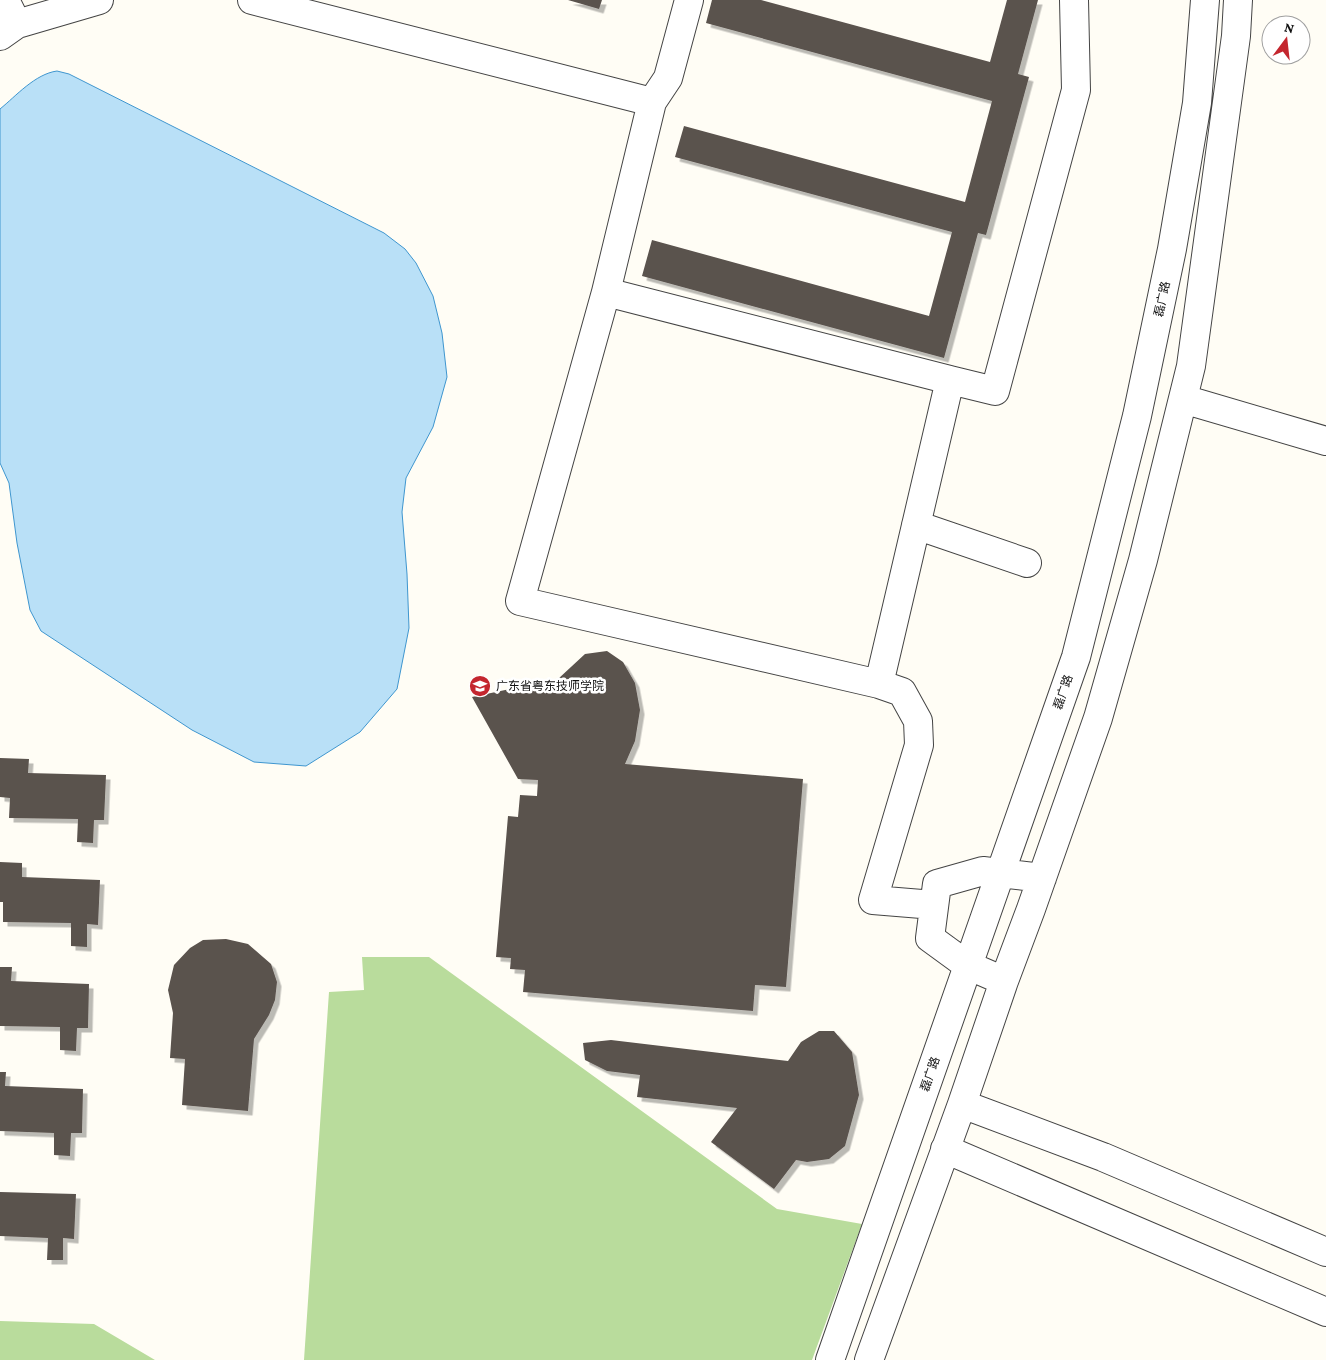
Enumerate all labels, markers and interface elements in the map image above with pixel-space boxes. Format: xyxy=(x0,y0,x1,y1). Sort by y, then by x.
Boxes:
north arrow xyxy=(1261,15,1311,65)
text: N xyxy=(1283,18,1296,37)
street label: 磊广路 xyxy=(1151,280,1173,318)
street label: 磊广路 xyxy=(1051,673,1075,711)
school or university icon: 广东省粤东技师学院 xyxy=(468,674,492,698)
place label: 广东省粤东技师学院 xyxy=(496,679,604,693)
street label: 磊广路 xyxy=(918,1055,942,1093)

